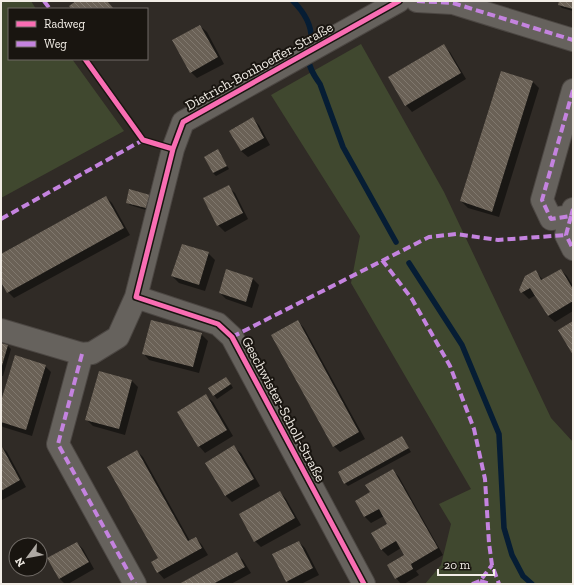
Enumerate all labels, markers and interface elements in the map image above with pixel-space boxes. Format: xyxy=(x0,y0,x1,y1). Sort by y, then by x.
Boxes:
legend xyxy=(8,8,148,60)
text: Radweg xyxy=(44,17,85,31)
street label: Dietrich-Bonhoeffer-Straße xyxy=(182,19,336,114)
text: Weg xyxy=(44,37,67,51)
street label: Geschwister-Scholl-Straße xyxy=(238,334,329,485)
north arrow xyxy=(8,537,48,577)
scale bar xyxy=(438,551,494,577)
text: N xyxy=(12,555,28,569)
text: 20 m xyxy=(444,558,471,572)

